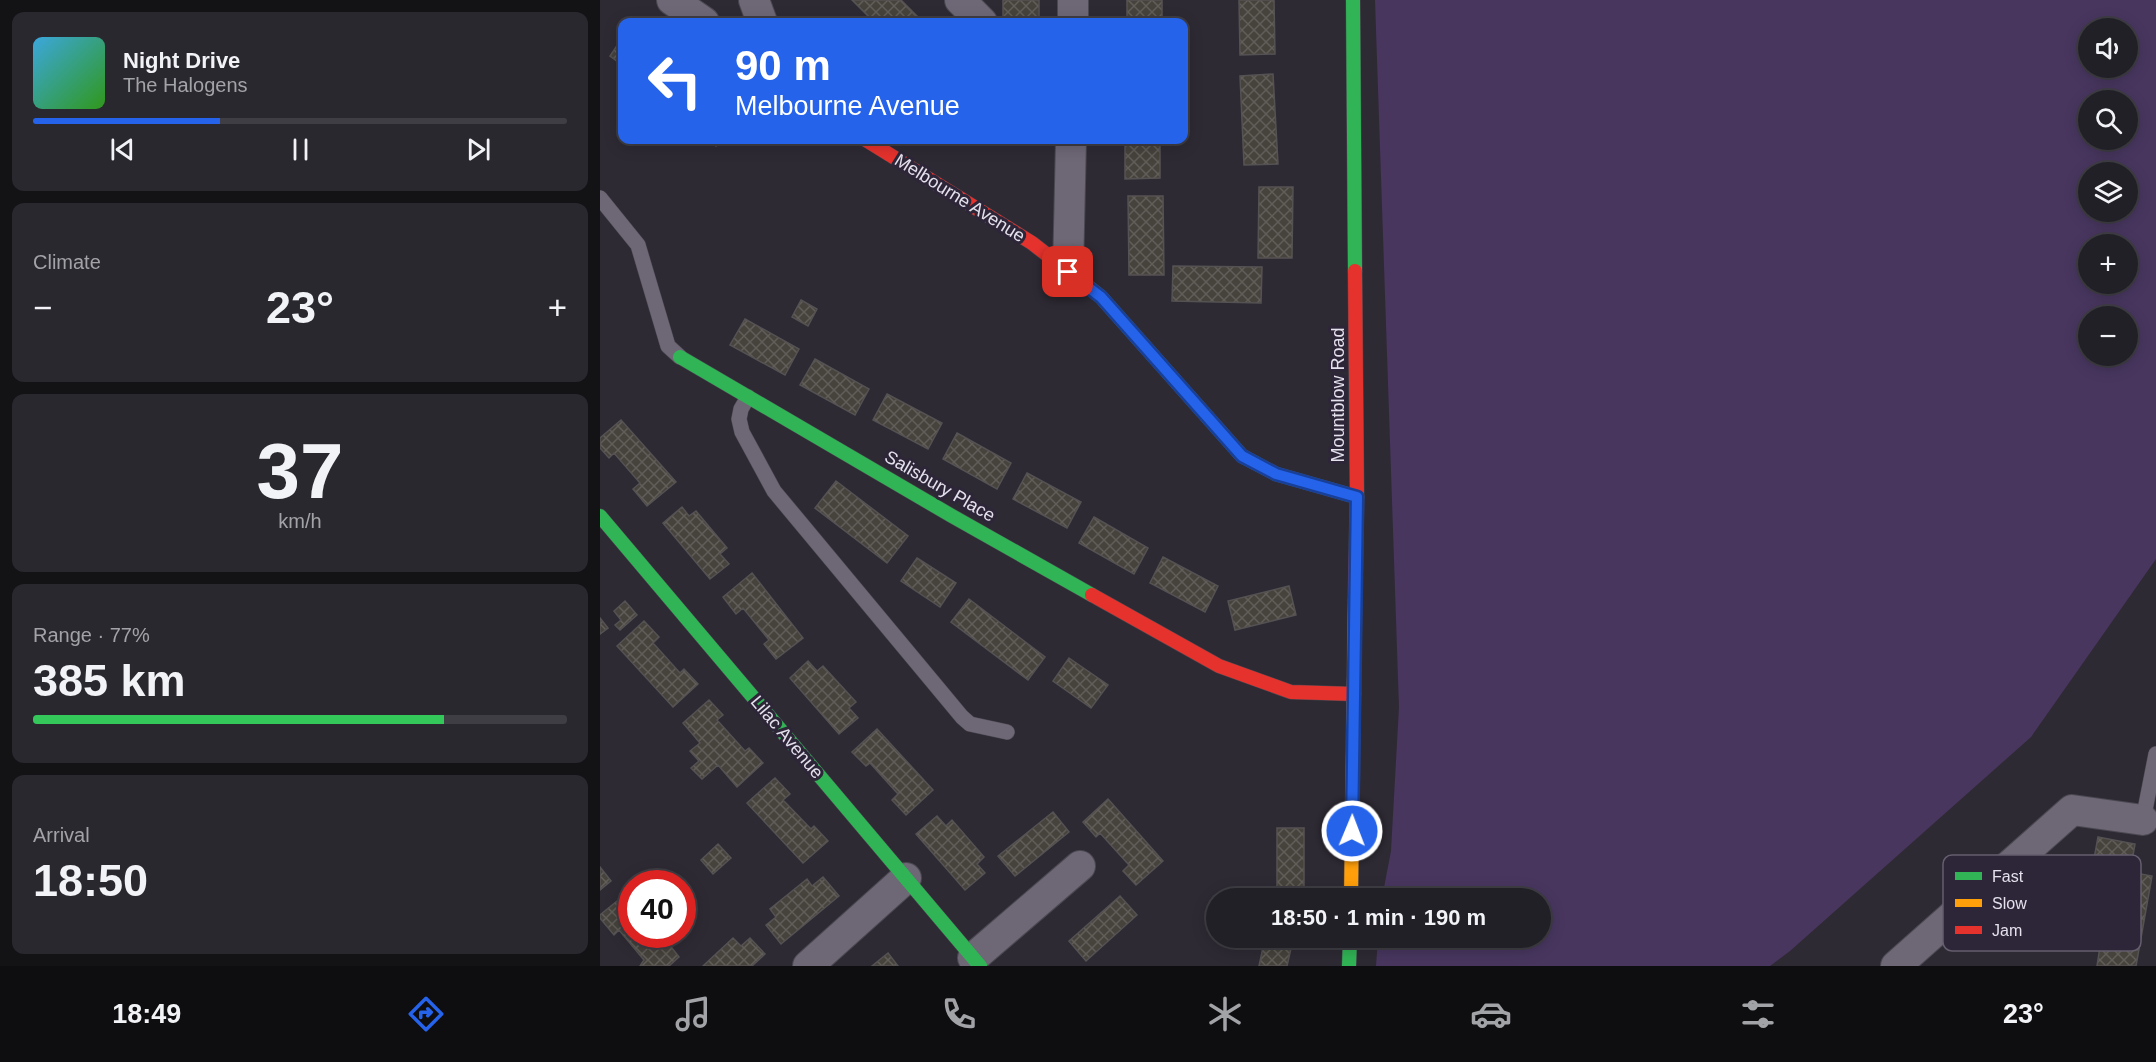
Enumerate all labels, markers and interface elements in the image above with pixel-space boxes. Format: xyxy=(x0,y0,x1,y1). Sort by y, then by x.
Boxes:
map controls xyxy=(2078,18,2138,366)
button: sound xyxy=(2078,18,2138,78)
icon: left xyxy=(636,42,714,120)
text: 90 m xyxy=(735,42,831,89)
text: Night Drive xyxy=(123,48,240,73)
text: The Halogens xyxy=(123,74,248,96)
button: search xyxy=(2078,90,2138,150)
text: Melbourne Avenue xyxy=(735,91,960,121)
icon: previous xyxy=(106,133,139,166)
icon: pause xyxy=(284,133,317,166)
icon: next xyxy=(462,133,495,166)
street label: Melbourne Avenue xyxy=(891,150,1029,246)
button: layers xyxy=(2078,162,2138,222)
button: + xyxy=(2078,234,2138,294)
pin xyxy=(1042,246,1093,297)
text: Climate xyxy=(33,251,101,273)
icon: arrive xyxy=(1051,255,1084,288)
text: 23° xyxy=(266,282,334,333)
text: − xyxy=(33,289,52,326)
text: + xyxy=(548,289,567,326)
button: − xyxy=(2078,306,2138,366)
street label: Mountblow Road xyxy=(1328,327,1348,463)
text: 37 xyxy=(257,427,343,515)
street label: Salisbury Place xyxy=(881,446,999,526)
text: km/h xyxy=(278,510,322,532)
text: Range · 77% xyxy=(33,624,150,646)
text: 385 km xyxy=(33,655,186,706)
street label: Lilac Avenue xyxy=(747,692,827,782)
position arrow xyxy=(1320,799,1384,863)
text: Arrival xyxy=(33,824,90,846)
text: 18:50 xyxy=(33,855,148,906)
legend xyxy=(1943,855,2141,951)
text: Fast xyxy=(1992,868,2024,885)
speed limit sign: 40 xyxy=(618,870,696,948)
text: Slow xyxy=(1992,895,2027,912)
text: 18:50 · 1 min · 190 m xyxy=(1271,905,1486,930)
text: Jam xyxy=(1992,922,2022,939)
icon: directions xyxy=(405,993,447,1035)
icon: music xyxy=(672,993,714,1035)
icon: phone xyxy=(938,993,980,1035)
icon: climate xyxy=(1204,993,1246,1035)
icon: car xyxy=(1470,993,1512,1035)
icon: filters xyxy=(1737,993,1779,1035)
text: 18:49 xyxy=(112,999,181,1029)
text: 23° xyxy=(2003,999,2044,1029)

